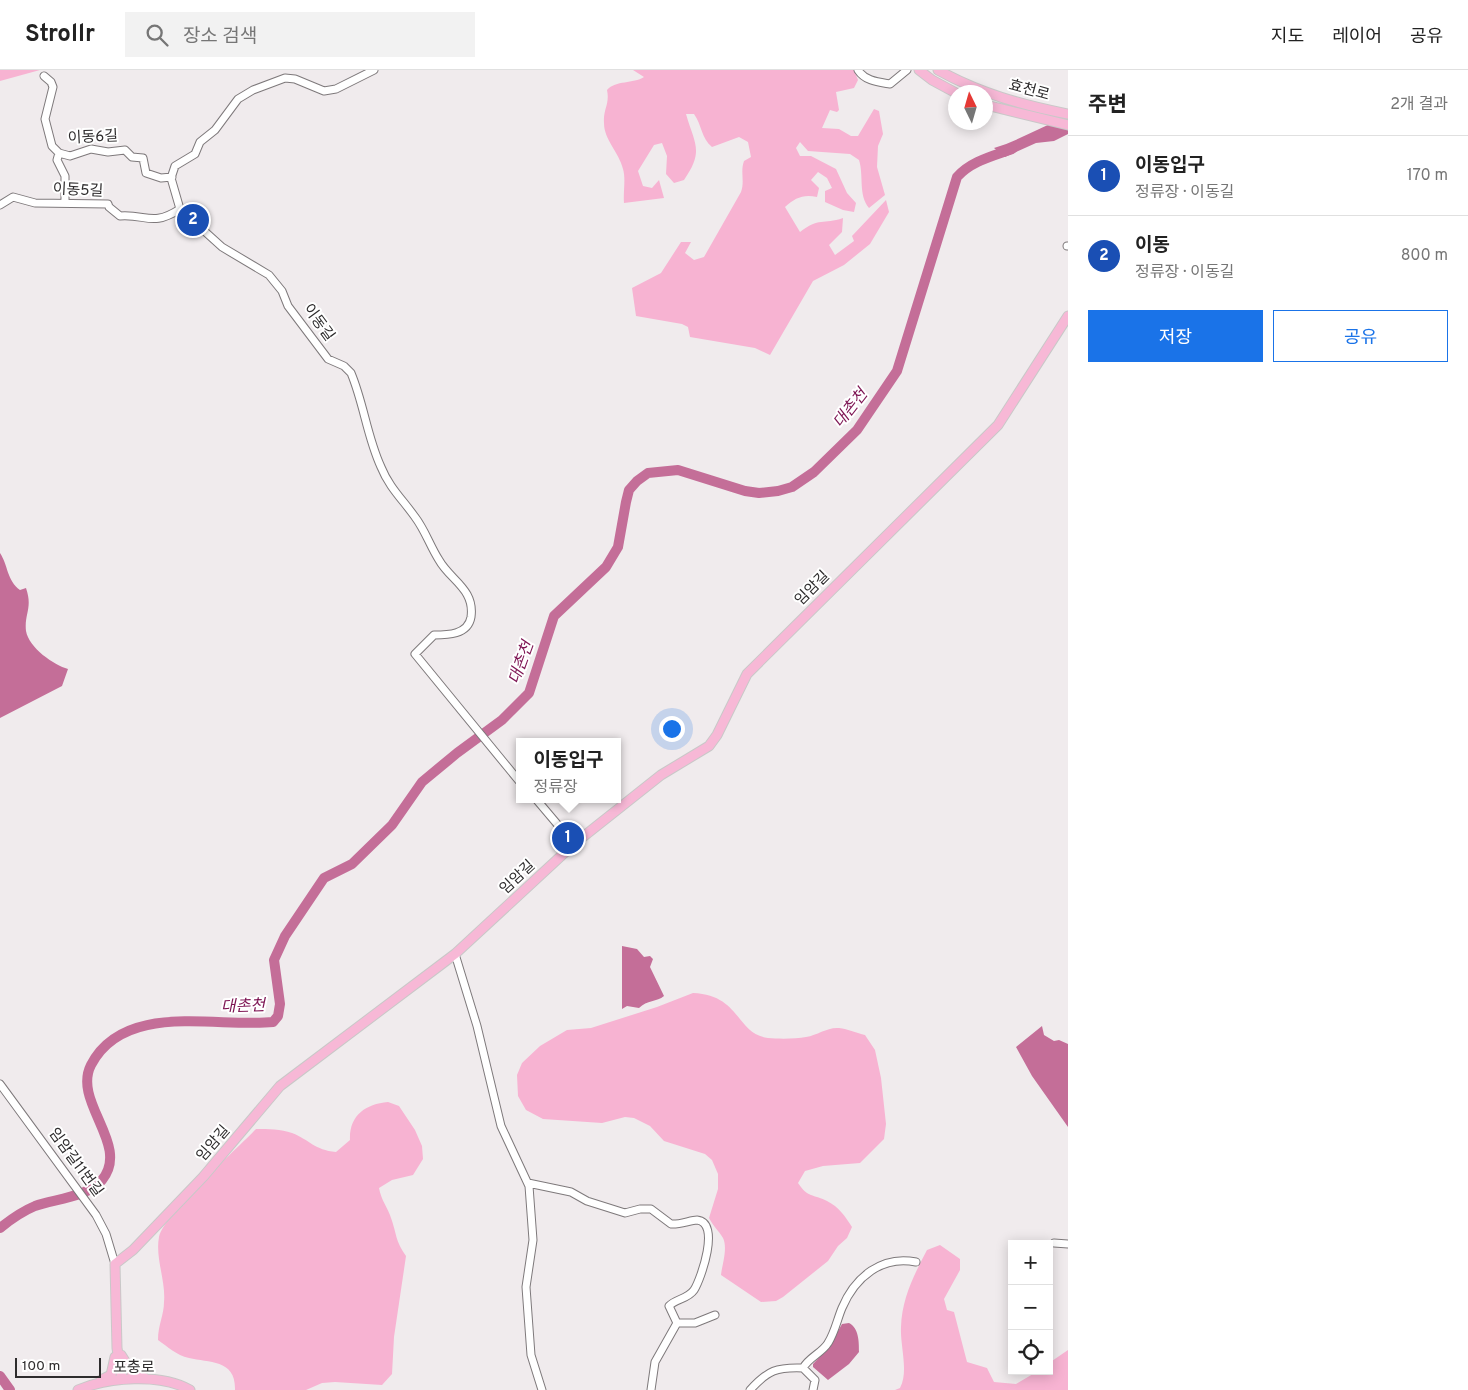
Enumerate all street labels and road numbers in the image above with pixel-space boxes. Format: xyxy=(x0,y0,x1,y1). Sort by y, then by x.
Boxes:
street label: 효천로 xyxy=(1007,75,1052,106)
street label: 이동6길 xyxy=(67,127,119,149)
street label: 이동5길 xyxy=(52,180,104,202)
street label: 이동길 xyxy=(298,301,338,345)
street label: 임암길 xyxy=(792,568,834,610)
street label: 임암길 xyxy=(496,857,540,899)
street label: 임암길 xyxy=(193,1122,235,1166)
street label: 임암길11번길 xyxy=(44,1125,106,1201)
street label: 포충로 xyxy=(113,1359,155,1378)

